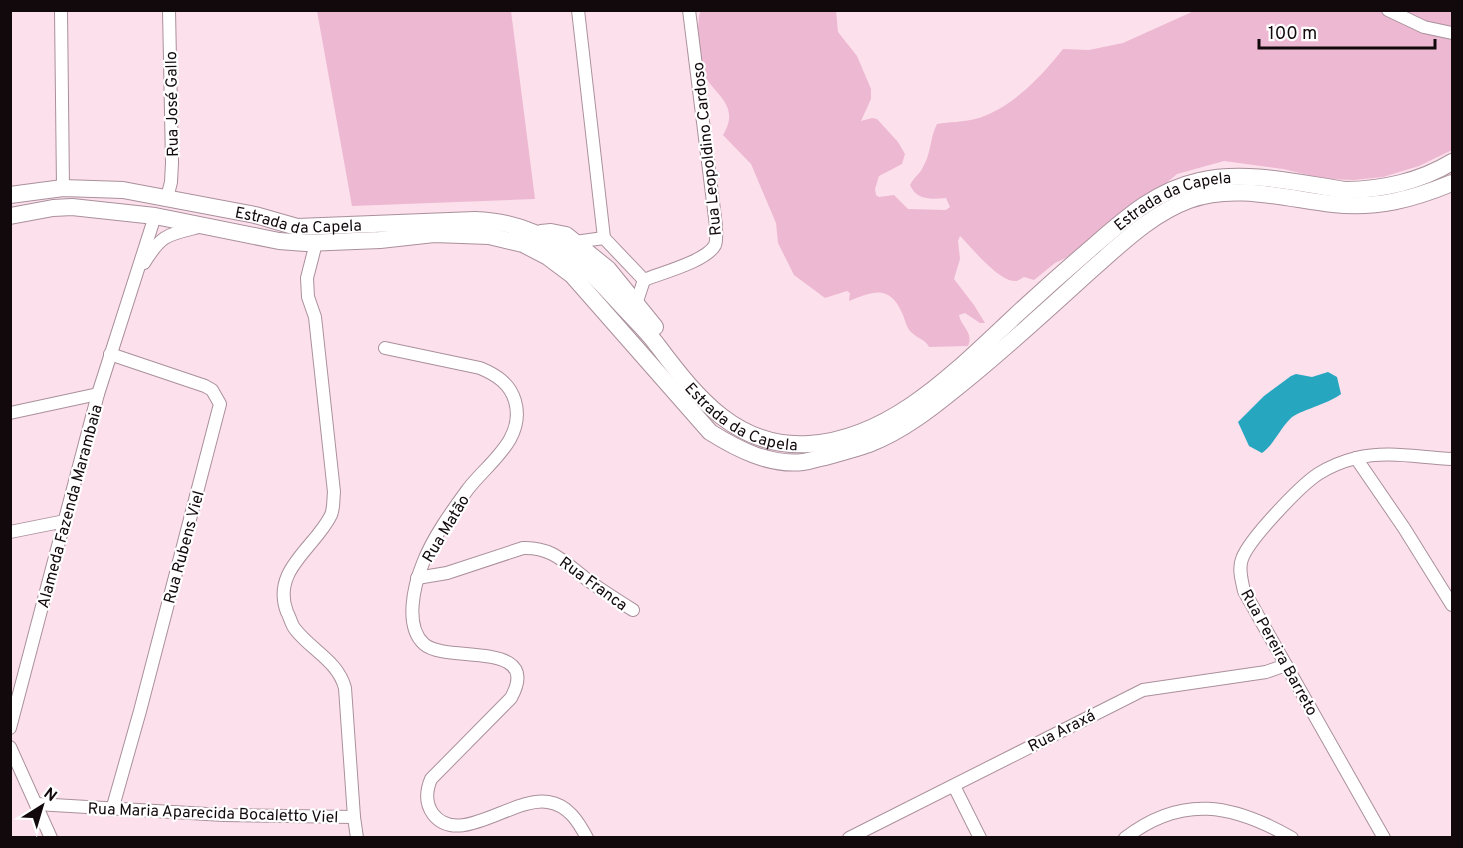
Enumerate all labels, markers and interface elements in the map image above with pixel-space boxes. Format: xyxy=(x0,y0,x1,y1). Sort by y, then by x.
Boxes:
scale bar xyxy=(1259,12,1434,50)
text: 100 m xyxy=(1268,23,1317,46)
street label: Rua José Gallo xyxy=(162,51,184,157)
street label: Rua Leopoldino Cardoso xyxy=(689,61,727,237)
street label: Estrada da Capela xyxy=(1111,169,1232,236)
street label: Estrada da Capela xyxy=(233,203,362,239)
street label: Estrada da Capela xyxy=(680,379,798,456)
street label: Alameda Fazenda Marambaia xyxy=(34,403,108,611)
street label: Rua Rubens Viel xyxy=(160,489,210,606)
street label: Rua Matão xyxy=(419,491,475,567)
street label: Rua Franca xyxy=(555,553,631,616)
street label: Rua Pereira Barreto xyxy=(1235,586,1321,720)
street label: Rua Araxá xyxy=(1025,706,1099,757)
north arrow xyxy=(12,776,72,836)
text: N xyxy=(39,784,60,807)
street label: Rua Maria Aparecida Bocaletto Viel xyxy=(87,800,339,828)

